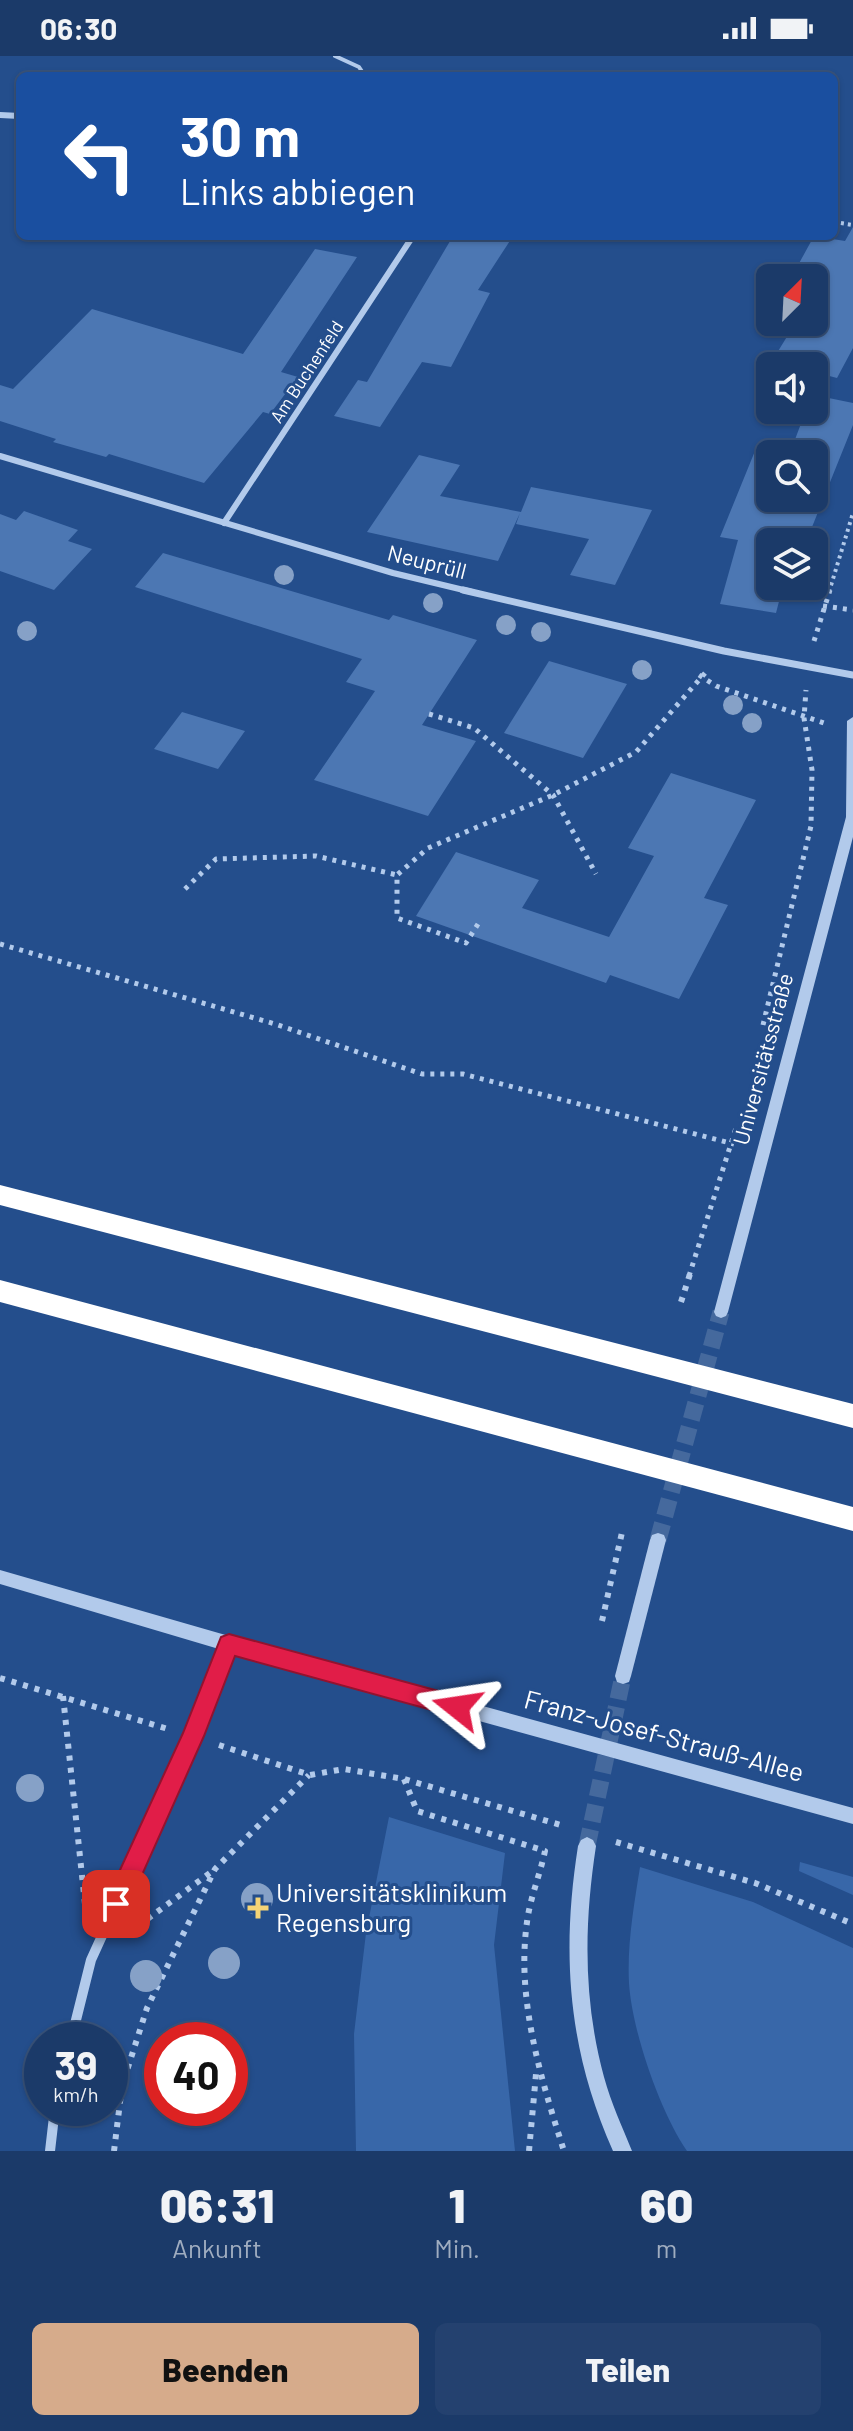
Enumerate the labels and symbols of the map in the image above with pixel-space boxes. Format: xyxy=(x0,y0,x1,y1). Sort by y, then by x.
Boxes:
north arrow xyxy=(756,264,828,336)
street label: Am Buchenfeld xyxy=(265,316,347,427)
street label: Neuprüll xyxy=(385,539,469,583)
street label: Universitätsstraße xyxy=(727,970,797,1148)
position arrow xyxy=(415,1665,499,1749)
street label: Franz-Josef-Strauß-Allee xyxy=(521,1682,808,1787)
pin xyxy=(82,1870,150,1938)
place label: Universitätsklinikum Regensburg xyxy=(276,1876,507,1937)
marker: Universitätsklinikum Regensburg xyxy=(247,1897,269,1919)
speed limit sign: 40 xyxy=(144,2022,248,2126)

